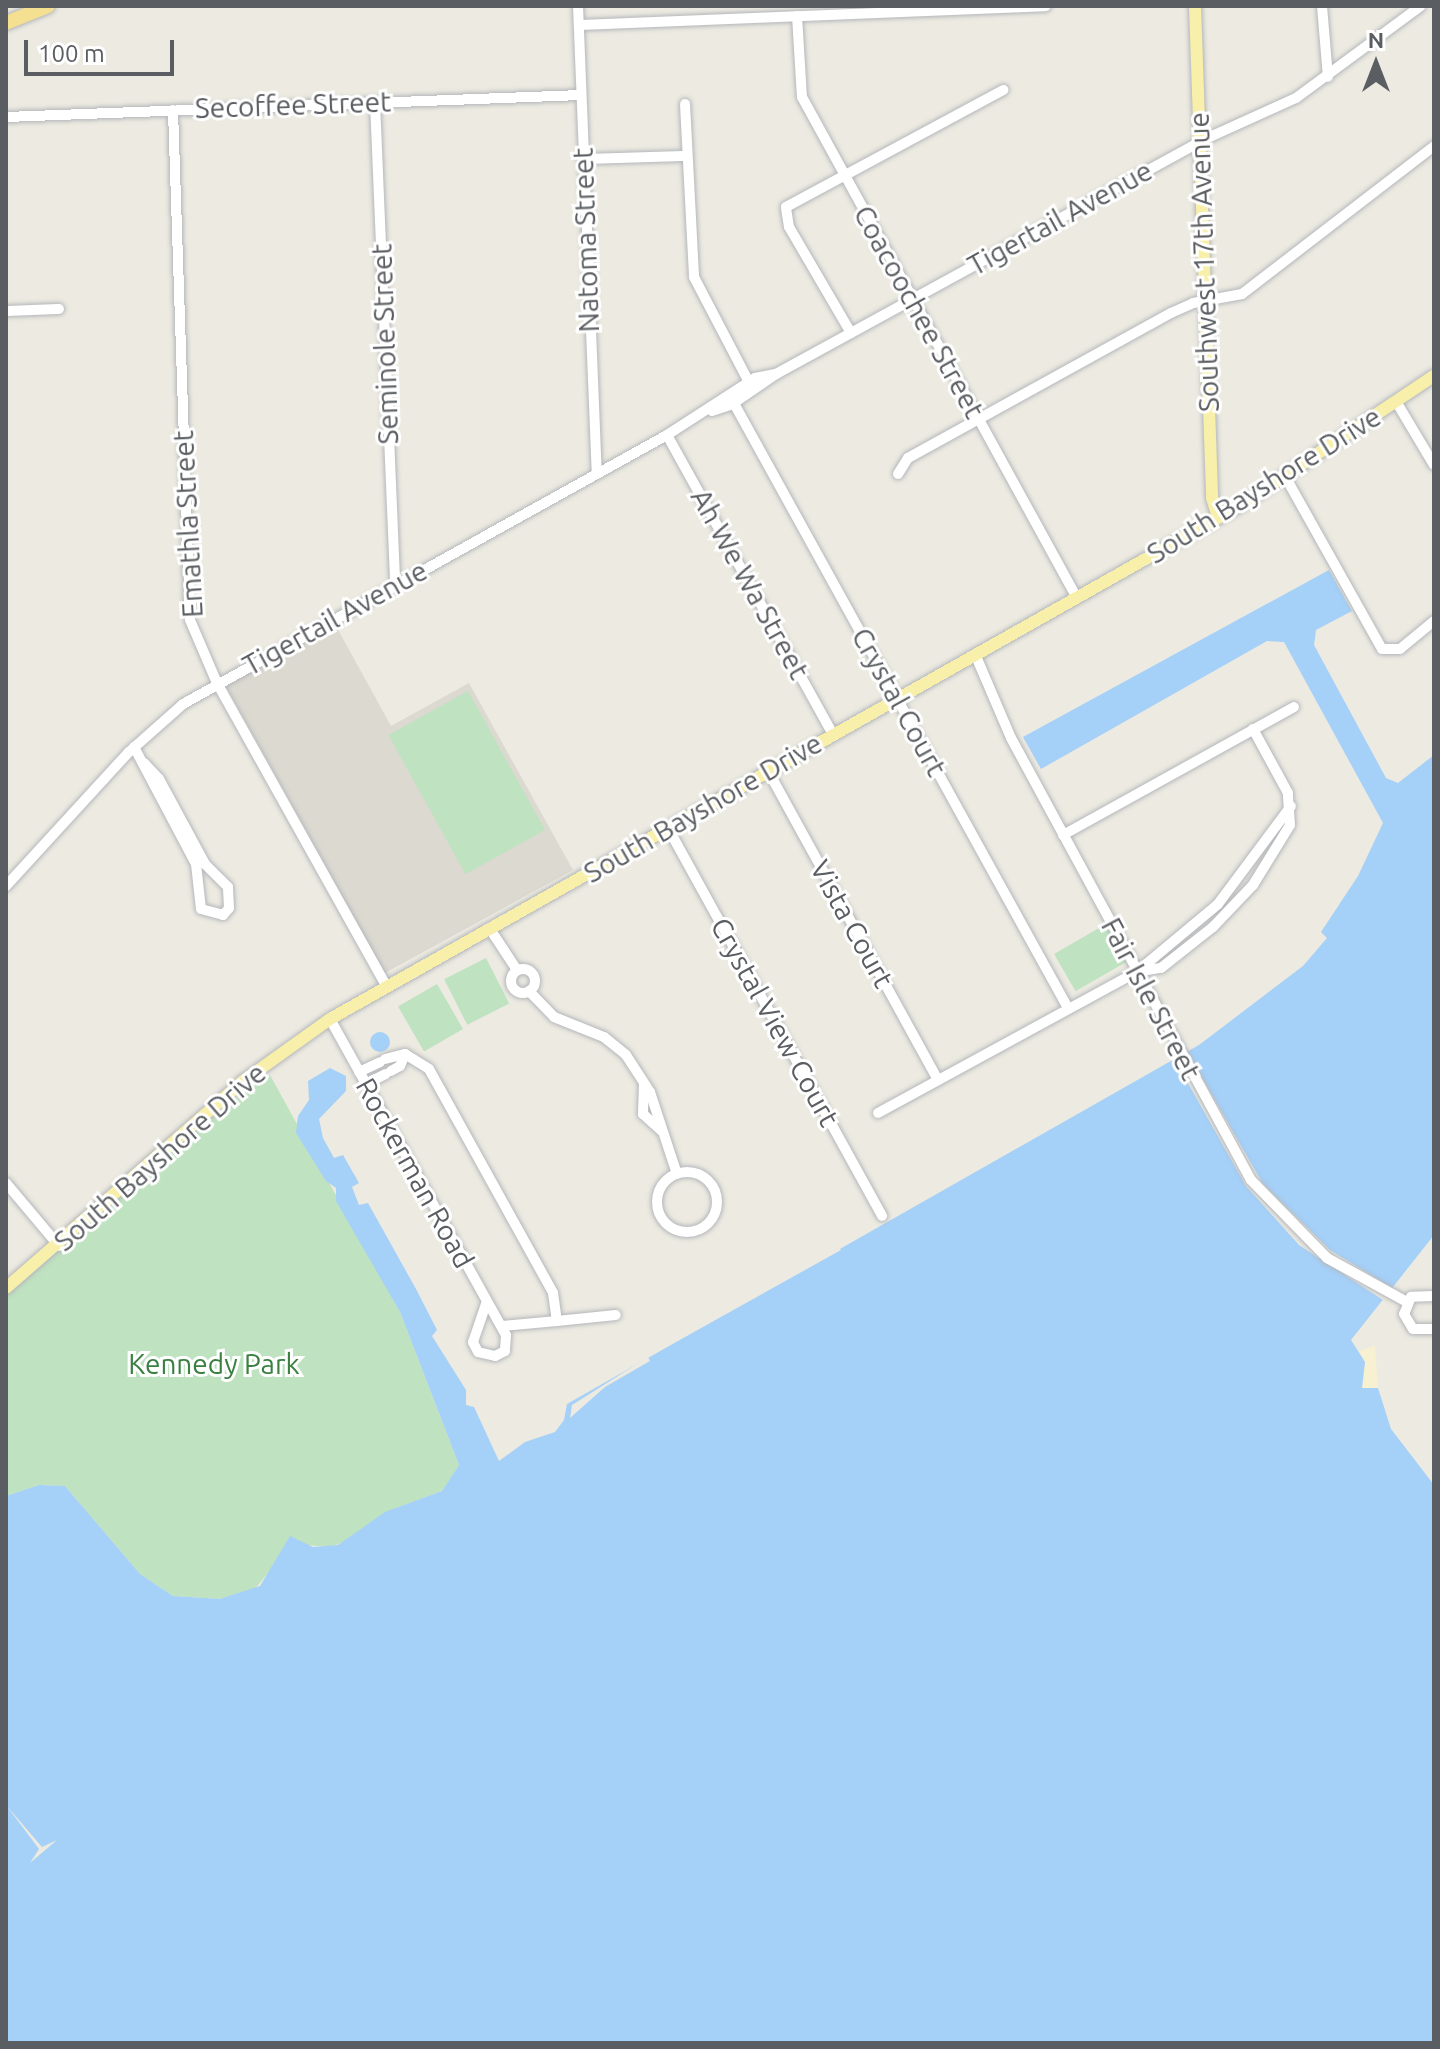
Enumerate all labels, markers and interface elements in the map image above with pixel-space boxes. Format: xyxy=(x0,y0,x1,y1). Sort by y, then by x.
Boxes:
scale bar xyxy=(28,24,178,74)
north arrow xyxy=(1336,24,1416,104)
text: N xyxy=(1368,27,1384,52)
text: 100 m xyxy=(38,40,105,67)
street label: Secoffee Street xyxy=(194,85,392,125)
street label: Southwest 17th Avenue xyxy=(1182,111,1226,413)
street label: Natoma Street xyxy=(566,147,606,333)
street label: Tigertail Avenue xyxy=(962,154,1158,282)
street label: Coacoochee Street xyxy=(847,200,991,424)
street label: Seminole Street xyxy=(365,243,405,445)
street label: South Bayshore Drive xyxy=(1141,399,1387,571)
street label: Emathla Street xyxy=(166,429,210,619)
street label: Ah We Wa Street xyxy=(684,483,816,685)
street label: Tigertail Avenue xyxy=(237,554,433,682)
street label: Crystal Court xyxy=(844,622,954,782)
street label: South Bayshore Drive xyxy=(578,726,828,890)
street label: Vista Court xyxy=(803,854,901,994)
street label: Crystal View Court xyxy=(704,912,846,1132)
street label: Fair Isle Street xyxy=(1094,912,1208,1086)
street label: South Bayshore Drive xyxy=(47,1056,273,1258)
street label: Rockerman Road xyxy=(349,1072,481,1274)
park label: Kennedy Park xyxy=(128,1347,300,1381)

